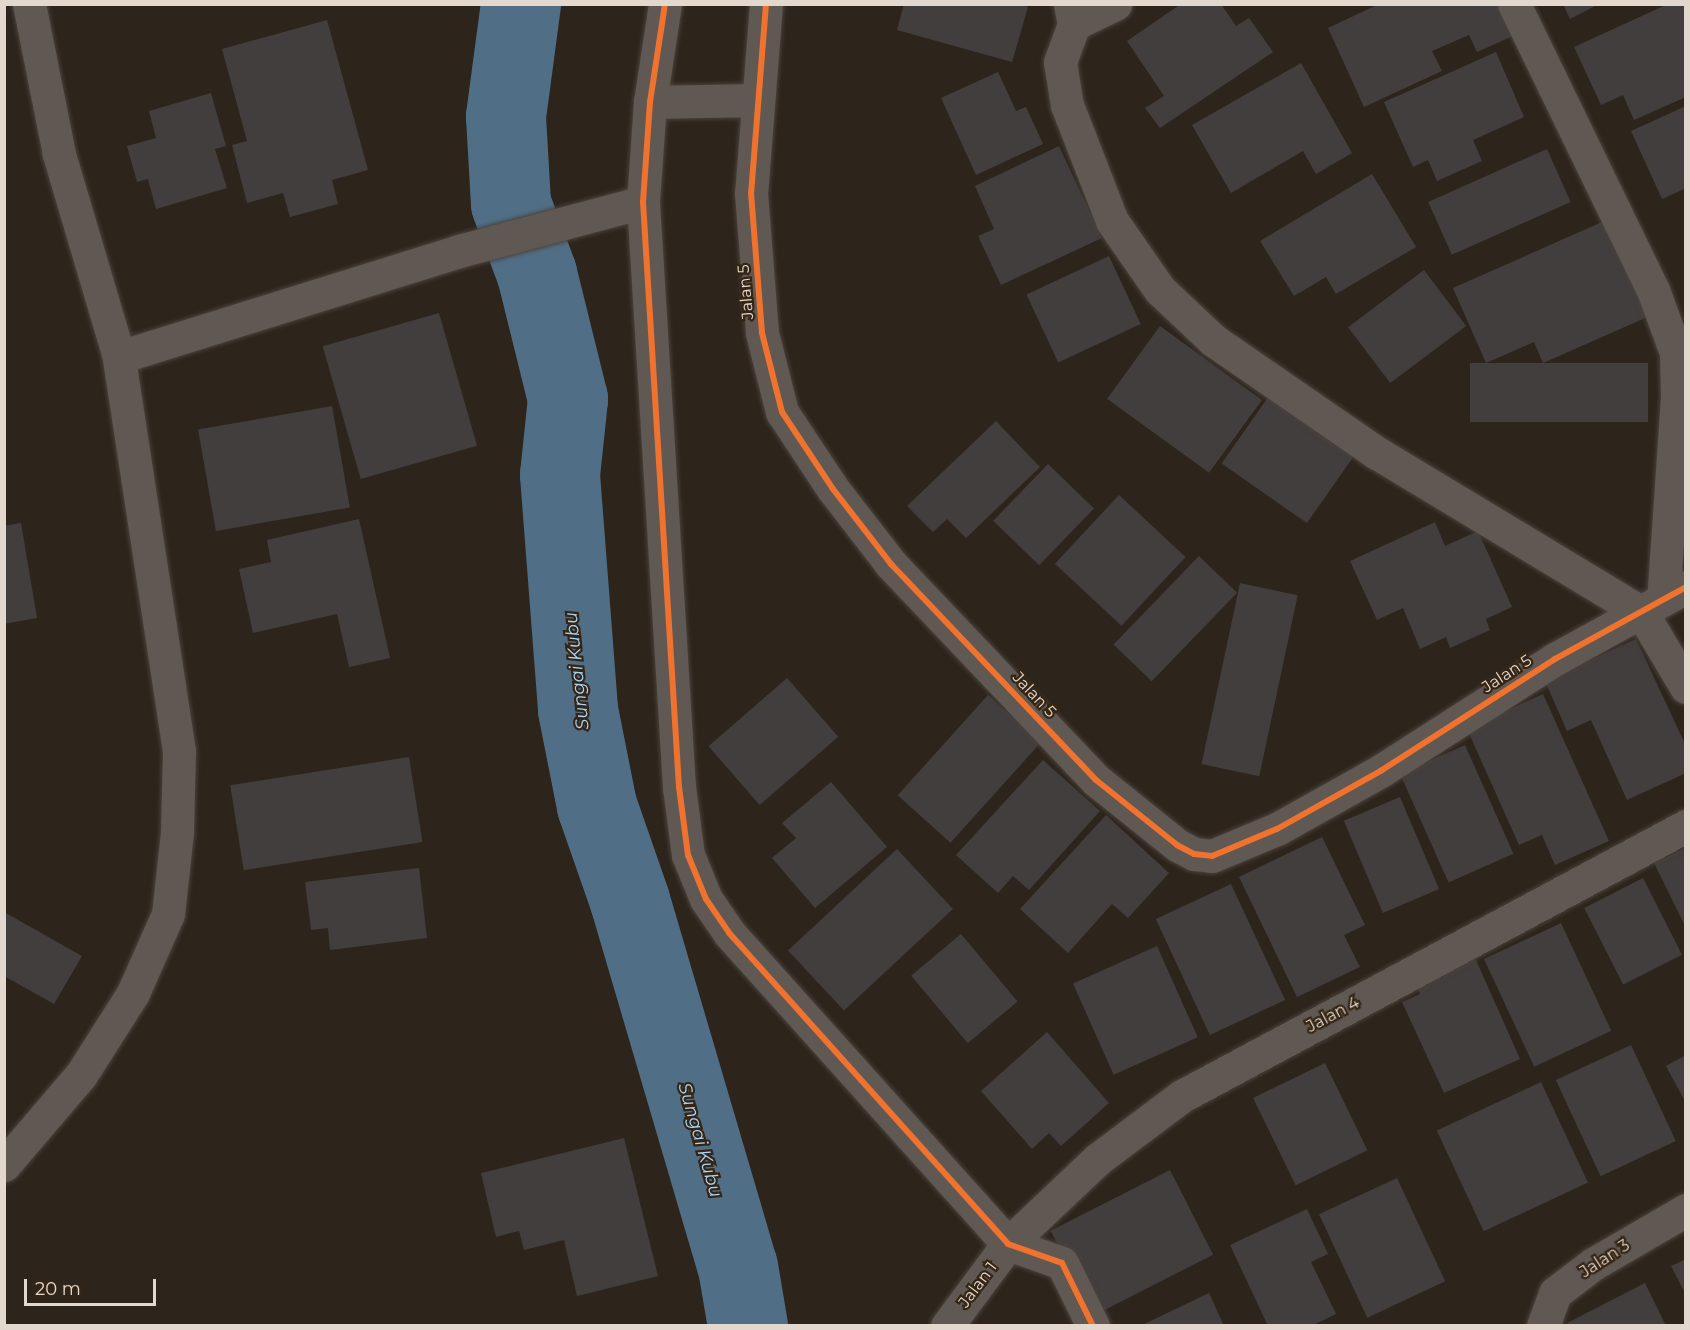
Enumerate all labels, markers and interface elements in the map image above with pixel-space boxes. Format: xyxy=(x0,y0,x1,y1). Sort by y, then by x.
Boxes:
street label: Jalan 5 xyxy=(734,264,758,320)
water label: Sungai Kubu xyxy=(560,611,594,731)
street label: Jalan 5 xyxy=(1479,651,1535,697)
street label: Jalan 5 xyxy=(1008,668,1060,722)
street label: Jalan 4 xyxy=(1303,993,1363,1037)
water label: Sungai Kubu xyxy=(673,1080,727,1200)
street label: Jalan 3 xyxy=(1577,1236,1633,1282)
street label: Jalan 1 xyxy=(955,1258,1001,1312)
scale bar xyxy=(27,1267,159,1305)
text: 20 m xyxy=(35,1278,81,1300)

